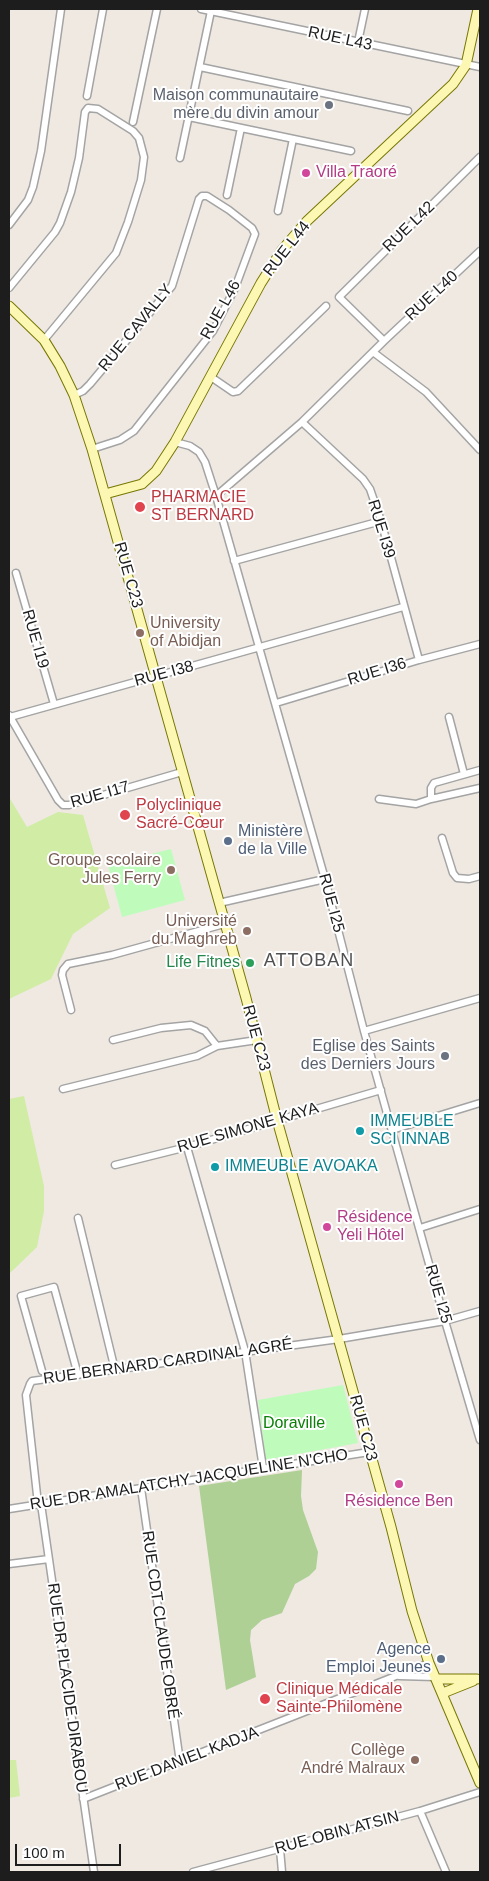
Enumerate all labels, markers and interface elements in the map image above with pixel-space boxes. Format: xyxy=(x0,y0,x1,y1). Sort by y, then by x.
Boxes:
street label: RUE L43 xyxy=(306,23,374,55)
place label: Maison communautaire mère du divin amour xyxy=(153,86,319,124)
marker: Maison communautaire mère du divin amour xyxy=(323,99,335,111)
place label: Villa Traoré xyxy=(316,163,397,183)
marker: Villa Traoré xyxy=(300,167,312,179)
street label: RUE L42 xyxy=(379,198,439,256)
street label: RUE L44 xyxy=(259,218,315,280)
street label: RUE L40 xyxy=(402,267,462,325)
street label: RUE L46 xyxy=(197,277,245,343)
street label: RUE CAVALLY xyxy=(95,280,177,376)
place label: PHARMACIE ST BERNARD xyxy=(151,488,254,526)
street label: RUE I39 xyxy=(363,497,399,561)
marker: PHARMACIE ST BERNARD xyxy=(133,500,147,514)
street label: RUE C23 xyxy=(109,540,147,610)
street label: RUE I19 xyxy=(17,607,53,671)
place label: University of Abidjan xyxy=(150,614,221,652)
marker: University of Abidjan xyxy=(134,627,146,639)
street label: RUE I36 xyxy=(345,654,409,690)
street label: RUE I38 xyxy=(132,657,196,691)
street label: RUE I17 xyxy=(68,777,132,813)
place label: Polyclinique Sacré-Cœur xyxy=(136,796,224,834)
marker: Polyclinique Sacré-Cœur xyxy=(118,808,132,822)
place label: Ministère de la Ville xyxy=(238,822,307,860)
marker: Ministère de la Ville xyxy=(222,835,234,847)
place label: Groupe scolaire Jules Ferry xyxy=(48,851,161,889)
marker: Groupe scolaire Jules Ferry xyxy=(165,864,177,876)
street label: RUE I25 xyxy=(314,871,348,935)
place label: Université du Maghreb xyxy=(152,912,237,950)
marker: Université du Maghreb xyxy=(241,925,253,937)
district label: ATTOBAN xyxy=(263,950,355,972)
place label: Life Fitnes xyxy=(166,953,240,973)
marker: Life Fitnes xyxy=(244,957,256,969)
street label: RUE C23 xyxy=(238,1003,274,1073)
place label: Eglise des Saints des Derniers Jours xyxy=(301,1037,435,1075)
marker: Eglise des Saints des Derniers Jours xyxy=(439,1050,451,1062)
street label: RUE SIMONE KAYA xyxy=(175,1099,321,1157)
place label: IMMEUBLE SCI INNAB xyxy=(370,1112,454,1150)
marker: IMMEUBLE SCI INNAB xyxy=(354,1125,366,1137)
place label: IMMEUBLE AVOAKA xyxy=(225,1157,378,1177)
marker: IMMEUBLE AVOAKA xyxy=(209,1161,221,1173)
place label: Résidence Yeli Hôtel xyxy=(337,1208,413,1246)
marker: Résidence Yeli Hôtel xyxy=(321,1221,333,1233)
street label: RUE I25 xyxy=(420,1262,456,1326)
street label: RUE BERNARD CARDINAL AGRÉ xyxy=(42,1335,294,1389)
street label: RUE C23 xyxy=(345,1393,381,1463)
park label: Doraville xyxy=(263,1414,325,1434)
street label: RUE DR AMALATCHY JACQUELINE N'CHO xyxy=(29,1445,349,1515)
marker: Résidence Ben xyxy=(393,1478,405,1490)
place label: Résidence Ben xyxy=(345,1492,453,1512)
street label: RUE CDT CLAUDE OBRÉ xyxy=(137,1529,183,1721)
street label: RUE DR PLACIDE DIRABOU xyxy=(43,1582,91,1794)
place label: Agence Emploi Jeunes xyxy=(326,1640,431,1678)
marker: Agence Emploi Jeunes xyxy=(435,1653,447,1665)
place label: Clinique Médicale Sainte-Philomène xyxy=(276,1680,402,1718)
marker: Clinique Médicale Sainte-Philomène xyxy=(258,1692,272,1706)
street label: RUE DANIEL KADJA xyxy=(113,1723,261,1795)
place label: Collège André Malraux xyxy=(301,1741,405,1779)
marker: Collège André Malraux xyxy=(409,1754,421,1766)
street label: RUE OBIN ATSIN xyxy=(273,1807,401,1859)
scale bar xyxy=(18,1834,124,1866)
text: 100 m xyxy=(23,1844,65,1861)

